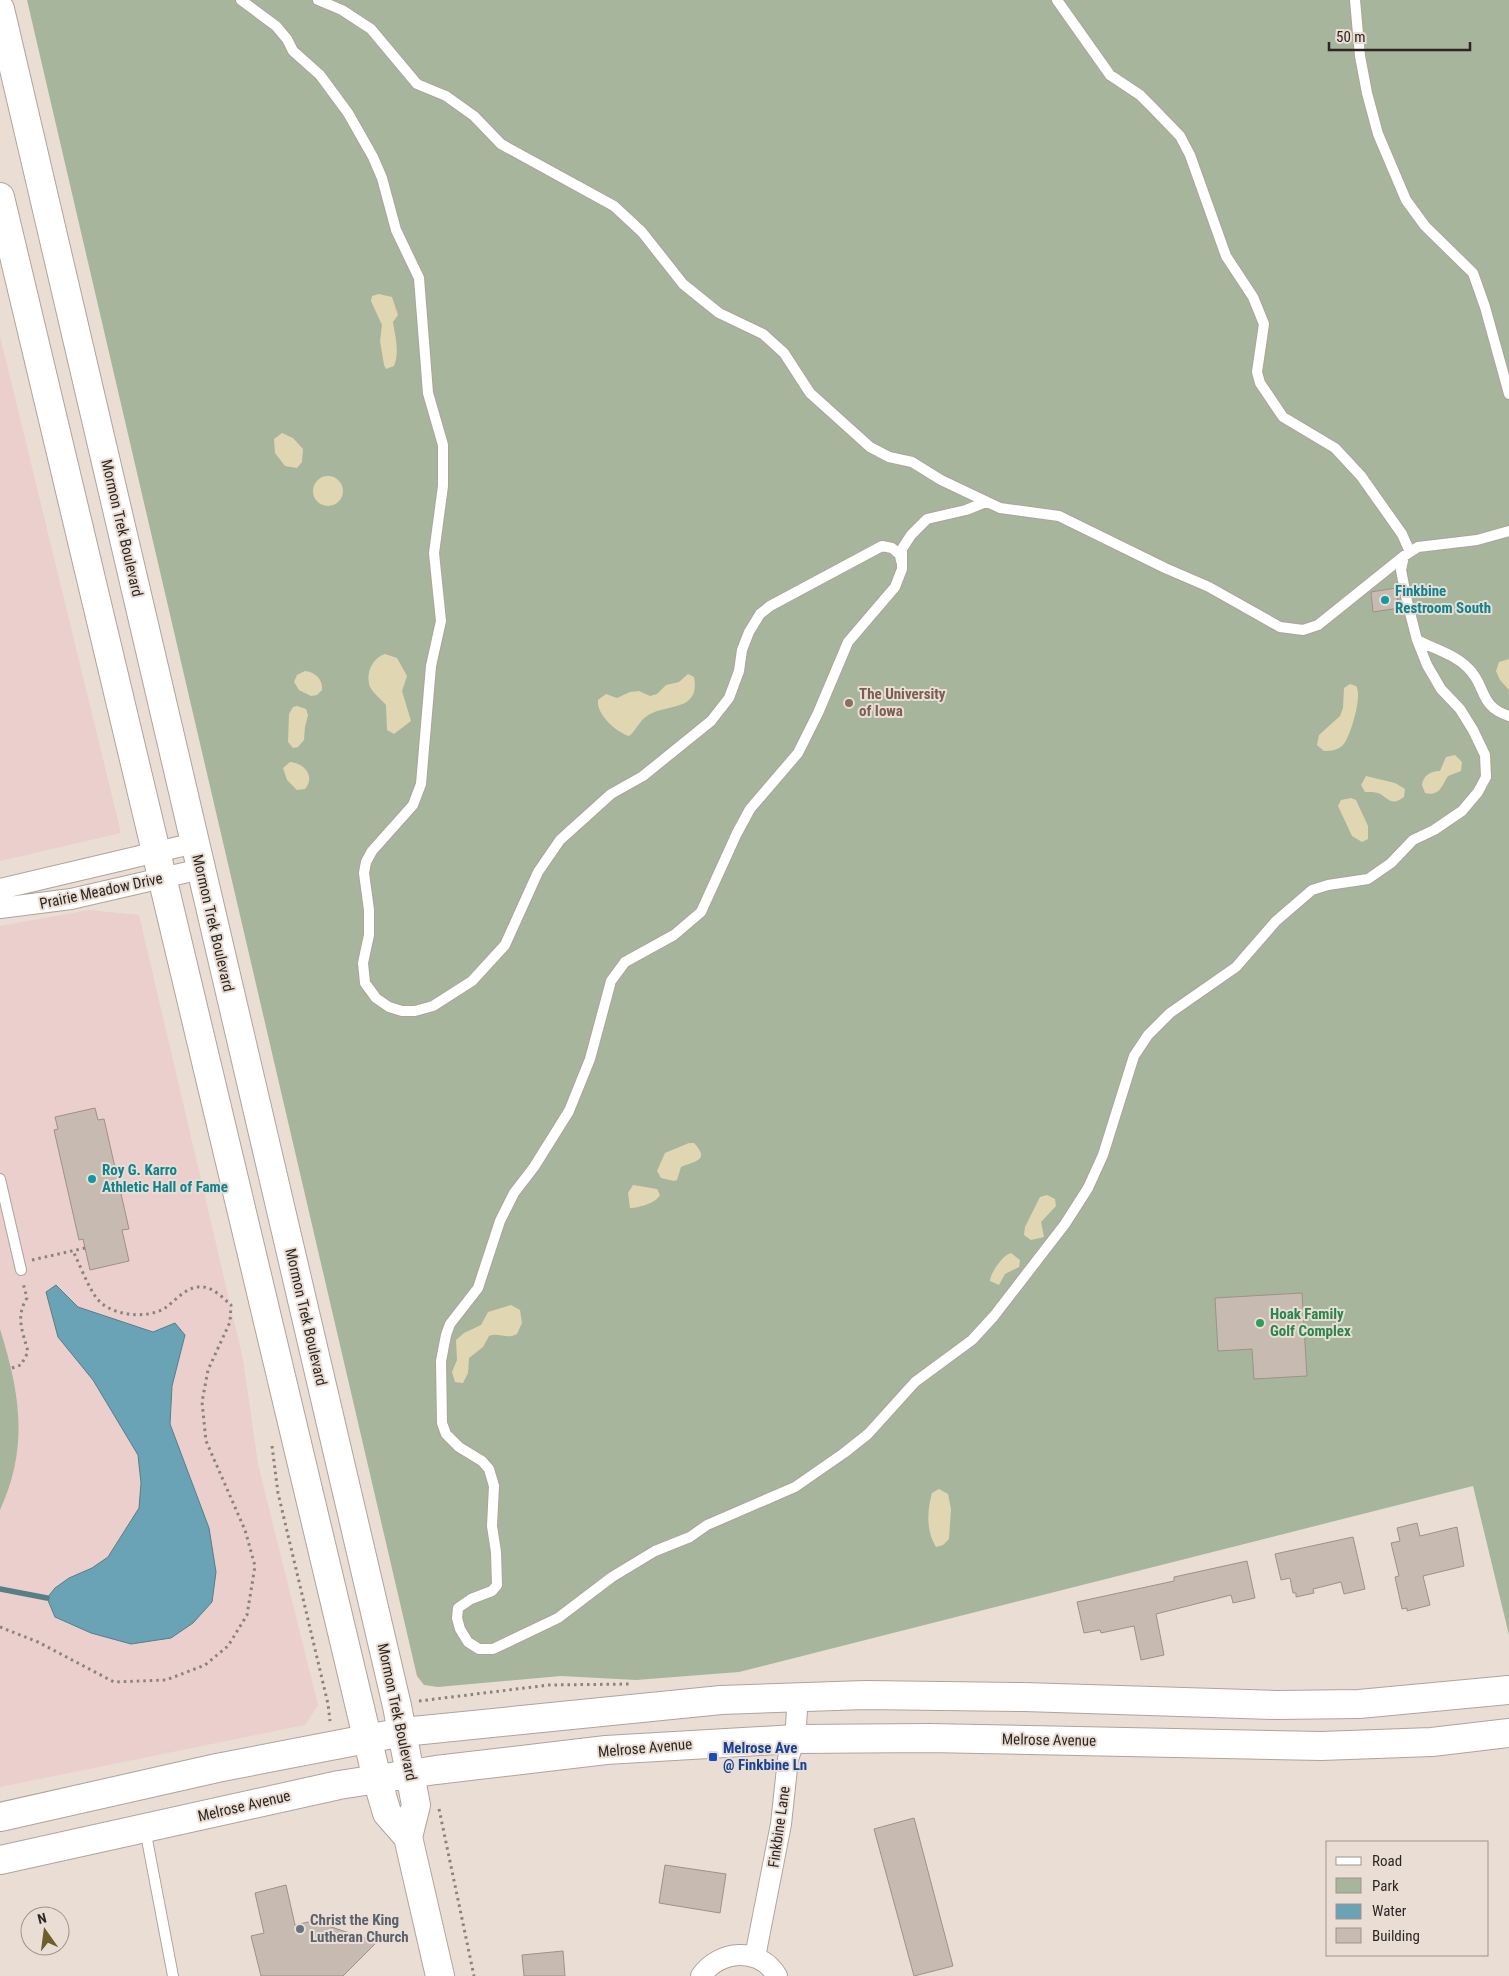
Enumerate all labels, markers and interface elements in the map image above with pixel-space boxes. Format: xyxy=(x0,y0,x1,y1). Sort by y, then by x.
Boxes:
scale bar xyxy=(1329,20,1470,52)
text: 50 m xyxy=(1336,28,1366,46)
street label: Mormon Trek Boulevard xyxy=(97,458,147,598)
place label: Finkbine Restroom South xyxy=(1395,582,1491,617)
marker: Finkbine Restroom South xyxy=(1379,594,1391,606)
place label: The University of Iowa xyxy=(859,685,946,720)
marker: The University of Iowa xyxy=(843,697,855,709)
street label: Mormon Trek Boulevard xyxy=(188,853,238,993)
street label: Prairie Meadow Drive xyxy=(38,869,164,913)
place label: Roy G. Karro Athletic Hall of Fame xyxy=(102,1161,228,1196)
marker: Roy G. Karro Athletic Hall of Fame xyxy=(86,1173,98,1185)
street label: Mormon Trek Boulevard xyxy=(281,1247,331,1387)
place label: Hoak Family Golf Complex xyxy=(1270,1305,1351,1340)
marker: Hoak Family Golf Complex xyxy=(1254,1317,1266,1329)
street label: Mormon Trek Boulevard xyxy=(374,1642,420,1782)
street label: Melrose Avenue xyxy=(1002,1730,1096,1750)
street label: Melrose Avenue xyxy=(597,1735,693,1761)
place label: Melrose Ave @ Finkbine Ln xyxy=(723,1739,807,1774)
marker: Melrose Ave @ Finkbine Ln xyxy=(707,1751,719,1763)
street label: Finkbine Lane xyxy=(764,1785,794,1869)
street label: Melrose Avenue xyxy=(196,1787,292,1825)
legend xyxy=(1326,1841,1489,1956)
text: Road xyxy=(1372,1852,1402,1870)
text: Park xyxy=(1372,1877,1399,1895)
text: Water xyxy=(1372,1902,1407,1920)
north arrow xyxy=(20,1906,70,1956)
text: N xyxy=(36,1910,48,1927)
place label: Christ the King Lutheran Church xyxy=(310,1911,409,1946)
marker: Christ the King Lutheran Church xyxy=(294,1923,306,1935)
text: Building xyxy=(1372,1927,1420,1945)

